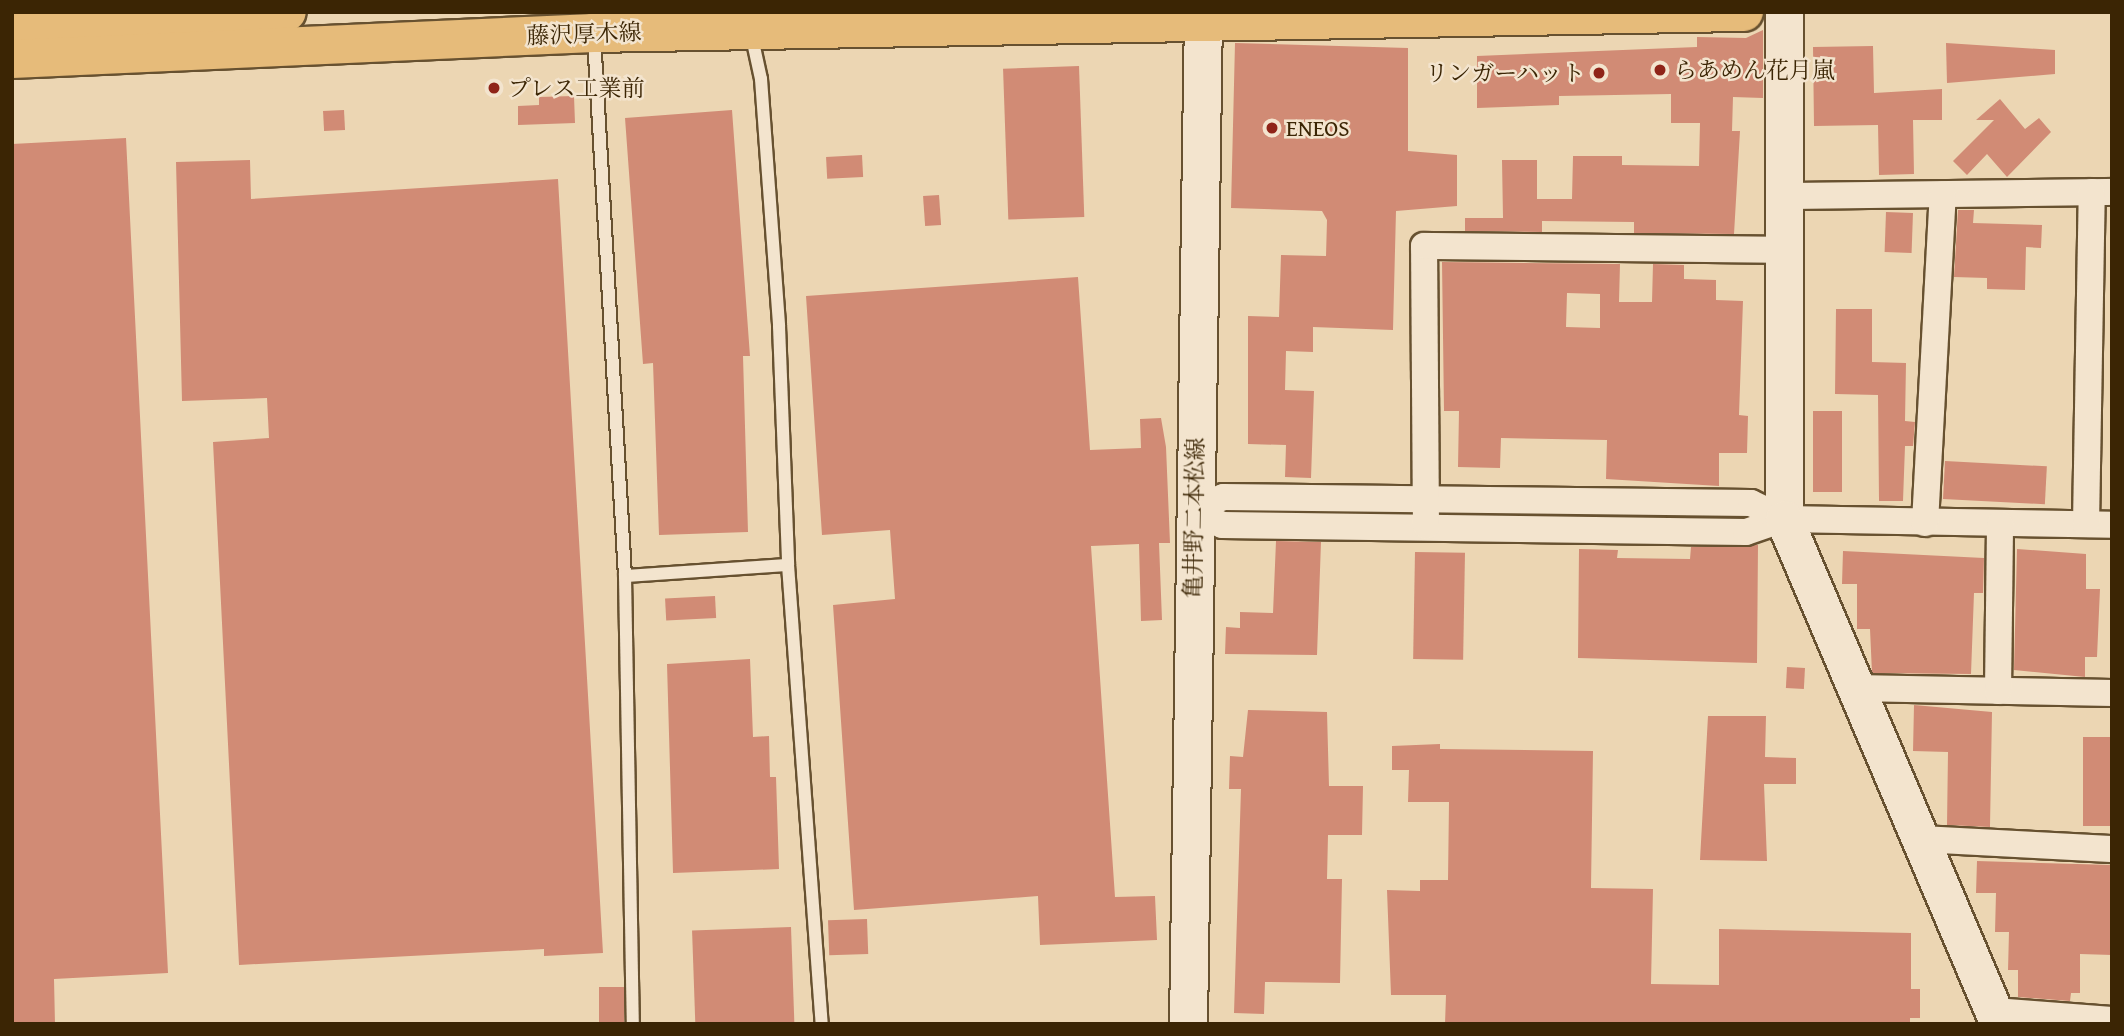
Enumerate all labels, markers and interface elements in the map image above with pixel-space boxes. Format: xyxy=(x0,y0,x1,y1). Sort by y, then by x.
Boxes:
street label: 藤沢厚木線 xyxy=(526,18,642,50)
place label: らあめん花月嵐 xyxy=(1674,56,1835,84)
place label: リンガーハット xyxy=(1424,59,1585,87)
marker: らあめん花月嵐 xyxy=(1652,62,1668,78)
marker: リンガーハット xyxy=(1591,65,1607,81)
place label: プレス工業前 xyxy=(508,74,646,102)
marker: プレス工業前 xyxy=(486,80,502,96)
place label: ENEOS xyxy=(1286,114,1350,142)
marker: ENEOS xyxy=(1264,120,1280,136)
street label: 亀井野二本松線 xyxy=(1179,437,1209,599)

